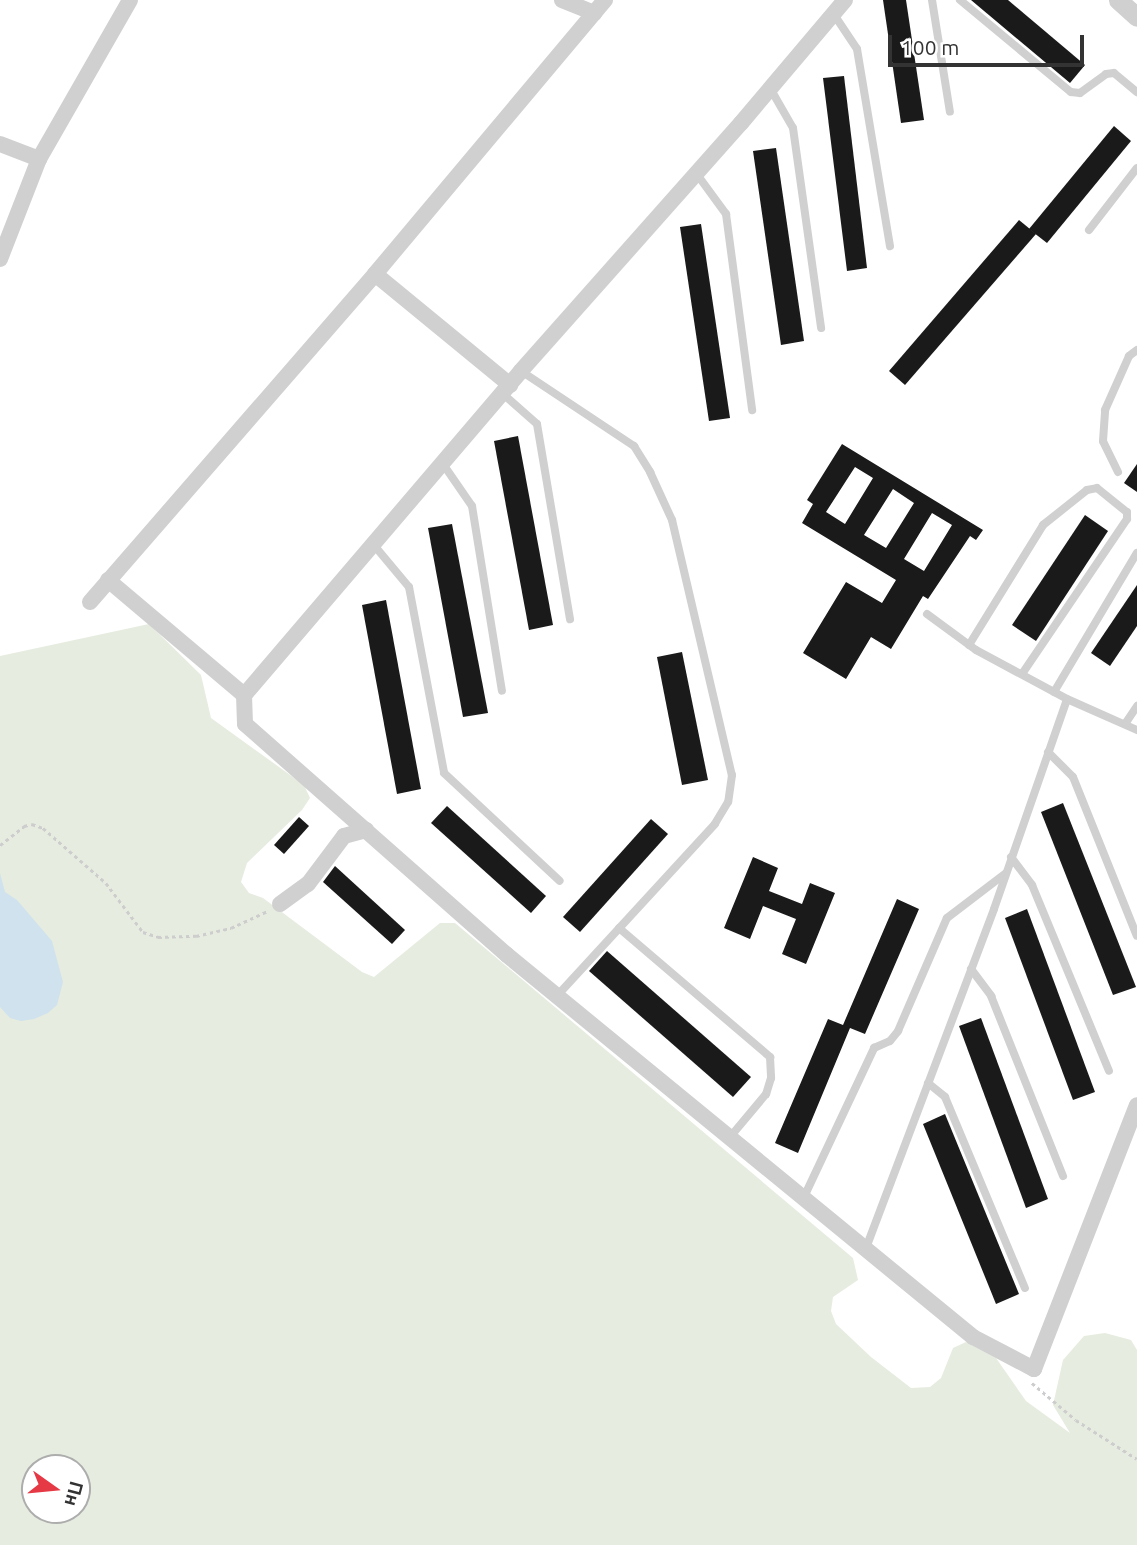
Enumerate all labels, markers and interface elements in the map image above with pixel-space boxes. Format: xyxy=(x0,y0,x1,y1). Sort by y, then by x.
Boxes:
scale bar xyxy=(892,21,1088,65)
text: 100 m xyxy=(901,35,959,59)
north arrow xyxy=(21,1454,91,1524)
text: Пн xyxy=(61,1479,88,1509)

